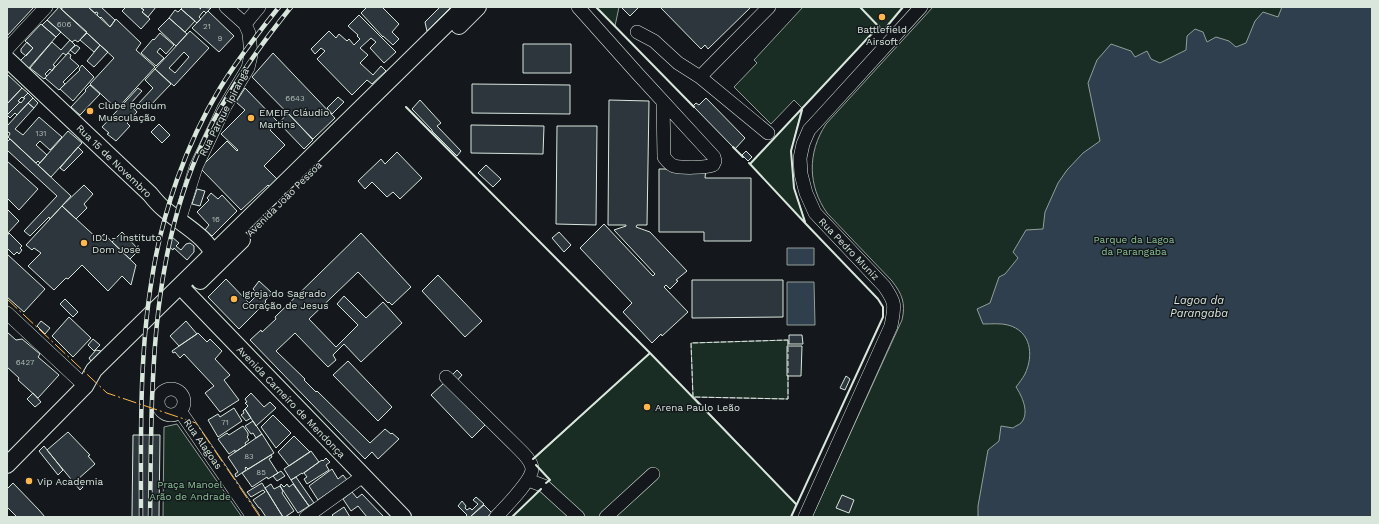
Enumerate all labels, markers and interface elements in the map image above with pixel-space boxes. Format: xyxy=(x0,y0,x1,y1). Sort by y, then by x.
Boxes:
marker: Battlefield Airsoft xyxy=(877,12,887,22)
house number: 606 xyxy=(57,20,71,29)
house number: 21 xyxy=(203,22,211,31)
place label: Battlefield Airsoft xyxy=(857,24,907,47)
house number: 9 xyxy=(218,34,223,43)
street label: Rua Parque Ipiranga xyxy=(197,66,251,158)
house number: 6643 xyxy=(285,94,305,103)
place label: Clube Podium Musculação xyxy=(98,100,166,123)
marker: Clube Podium Musculação xyxy=(85,106,95,116)
place label: EMEIF Cláudio Martins xyxy=(259,107,329,130)
marker: EMEIF Cláudio Martins xyxy=(246,113,256,123)
street label: Rua 15 de Novembro xyxy=(74,122,154,200)
house number: 131 xyxy=(36,129,46,138)
street label: Avenida João Pessoa xyxy=(244,159,324,239)
house number: 16 xyxy=(212,215,220,224)
street label: Rua Pedro Muniz xyxy=(817,216,881,282)
place label: IDJ - Instituto Dom José xyxy=(92,232,162,255)
park label: Parque da Lagoa da Parangaba xyxy=(1093,234,1175,257)
marker: IDJ - Instituto Dom José xyxy=(79,238,89,248)
place label: Igreja do Sagrado Coração de Jesus xyxy=(242,288,328,311)
marker: Igreja do Sagrado Coração de Jesus xyxy=(229,294,239,304)
water label: Lagoa da Parangaba xyxy=(1170,294,1228,320)
street label: Avenida Carneiro de Mendonça xyxy=(234,344,348,460)
house number: 6427 xyxy=(16,358,35,367)
marker: Arena Paulo Leão xyxy=(642,402,652,412)
place label: Arena Paulo Leão xyxy=(655,402,740,413)
street label: Rua Alagoas xyxy=(182,417,224,471)
house number: 71 xyxy=(221,418,229,427)
house number: 83 xyxy=(244,452,254,461)
house number: 85 xyxy=(256,468,266,477)
marker: Vip Academia xyxy=(24,476,34,486)
place label: Vip Academia xyxy=(37,476,103,487)
park label: Praça Manoel Arão de Andrade xyxy=(149,479,231,502)

